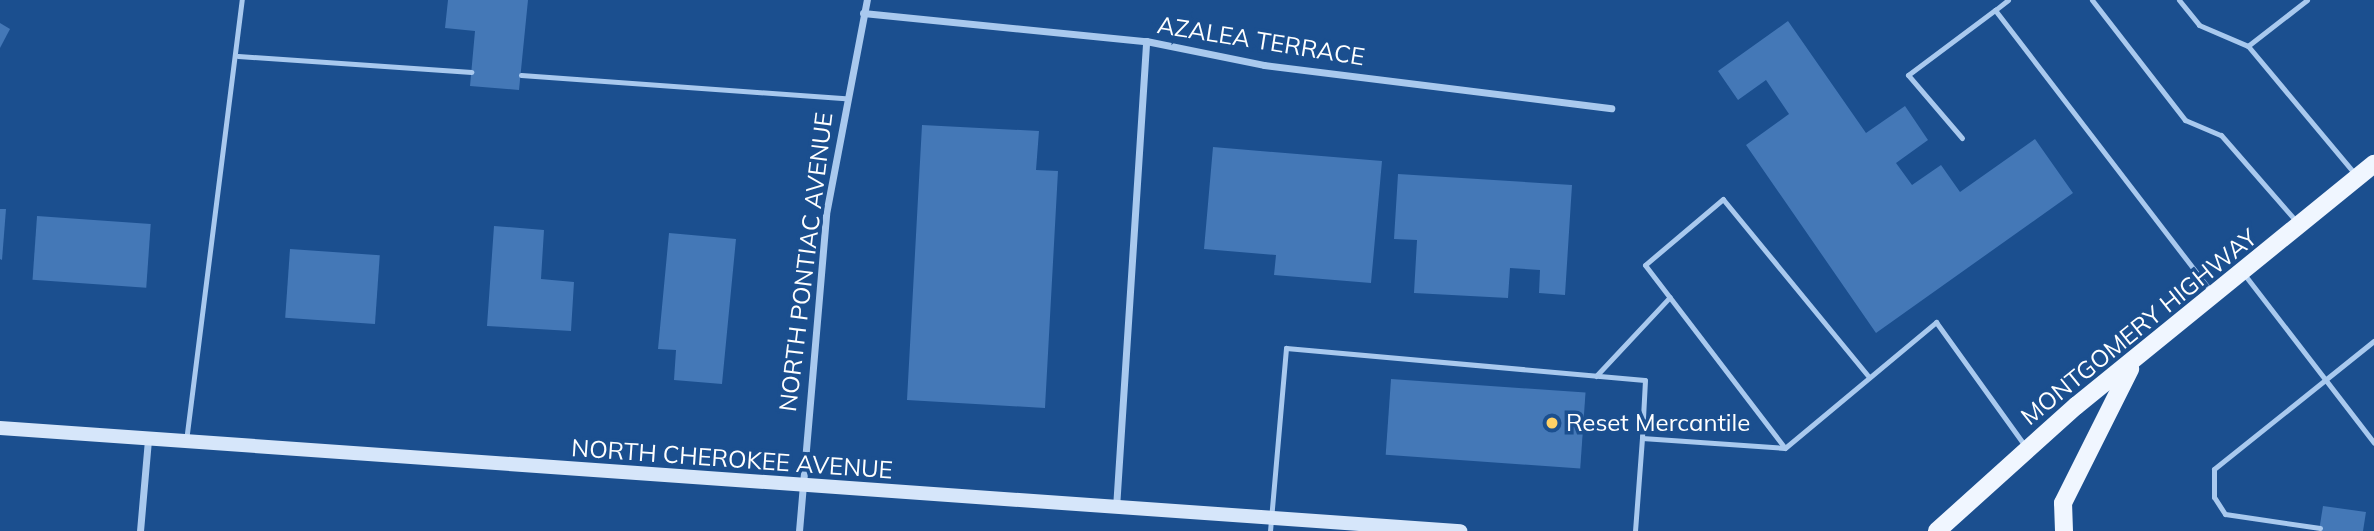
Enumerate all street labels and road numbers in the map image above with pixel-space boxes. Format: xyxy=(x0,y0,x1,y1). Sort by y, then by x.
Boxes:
street label: AZALEA TERRACE xyxy=(1155,10,1367,72)
street label: NORTH PONTIAC AVENUE xyxy=(773,111,839,413)
street label: MONTGOMERY HIGHWAY xyxy=(2015,223,2263,431)
street label: NORTH CHEROKEE AVENUE xyxy=(570,433,894,485)

